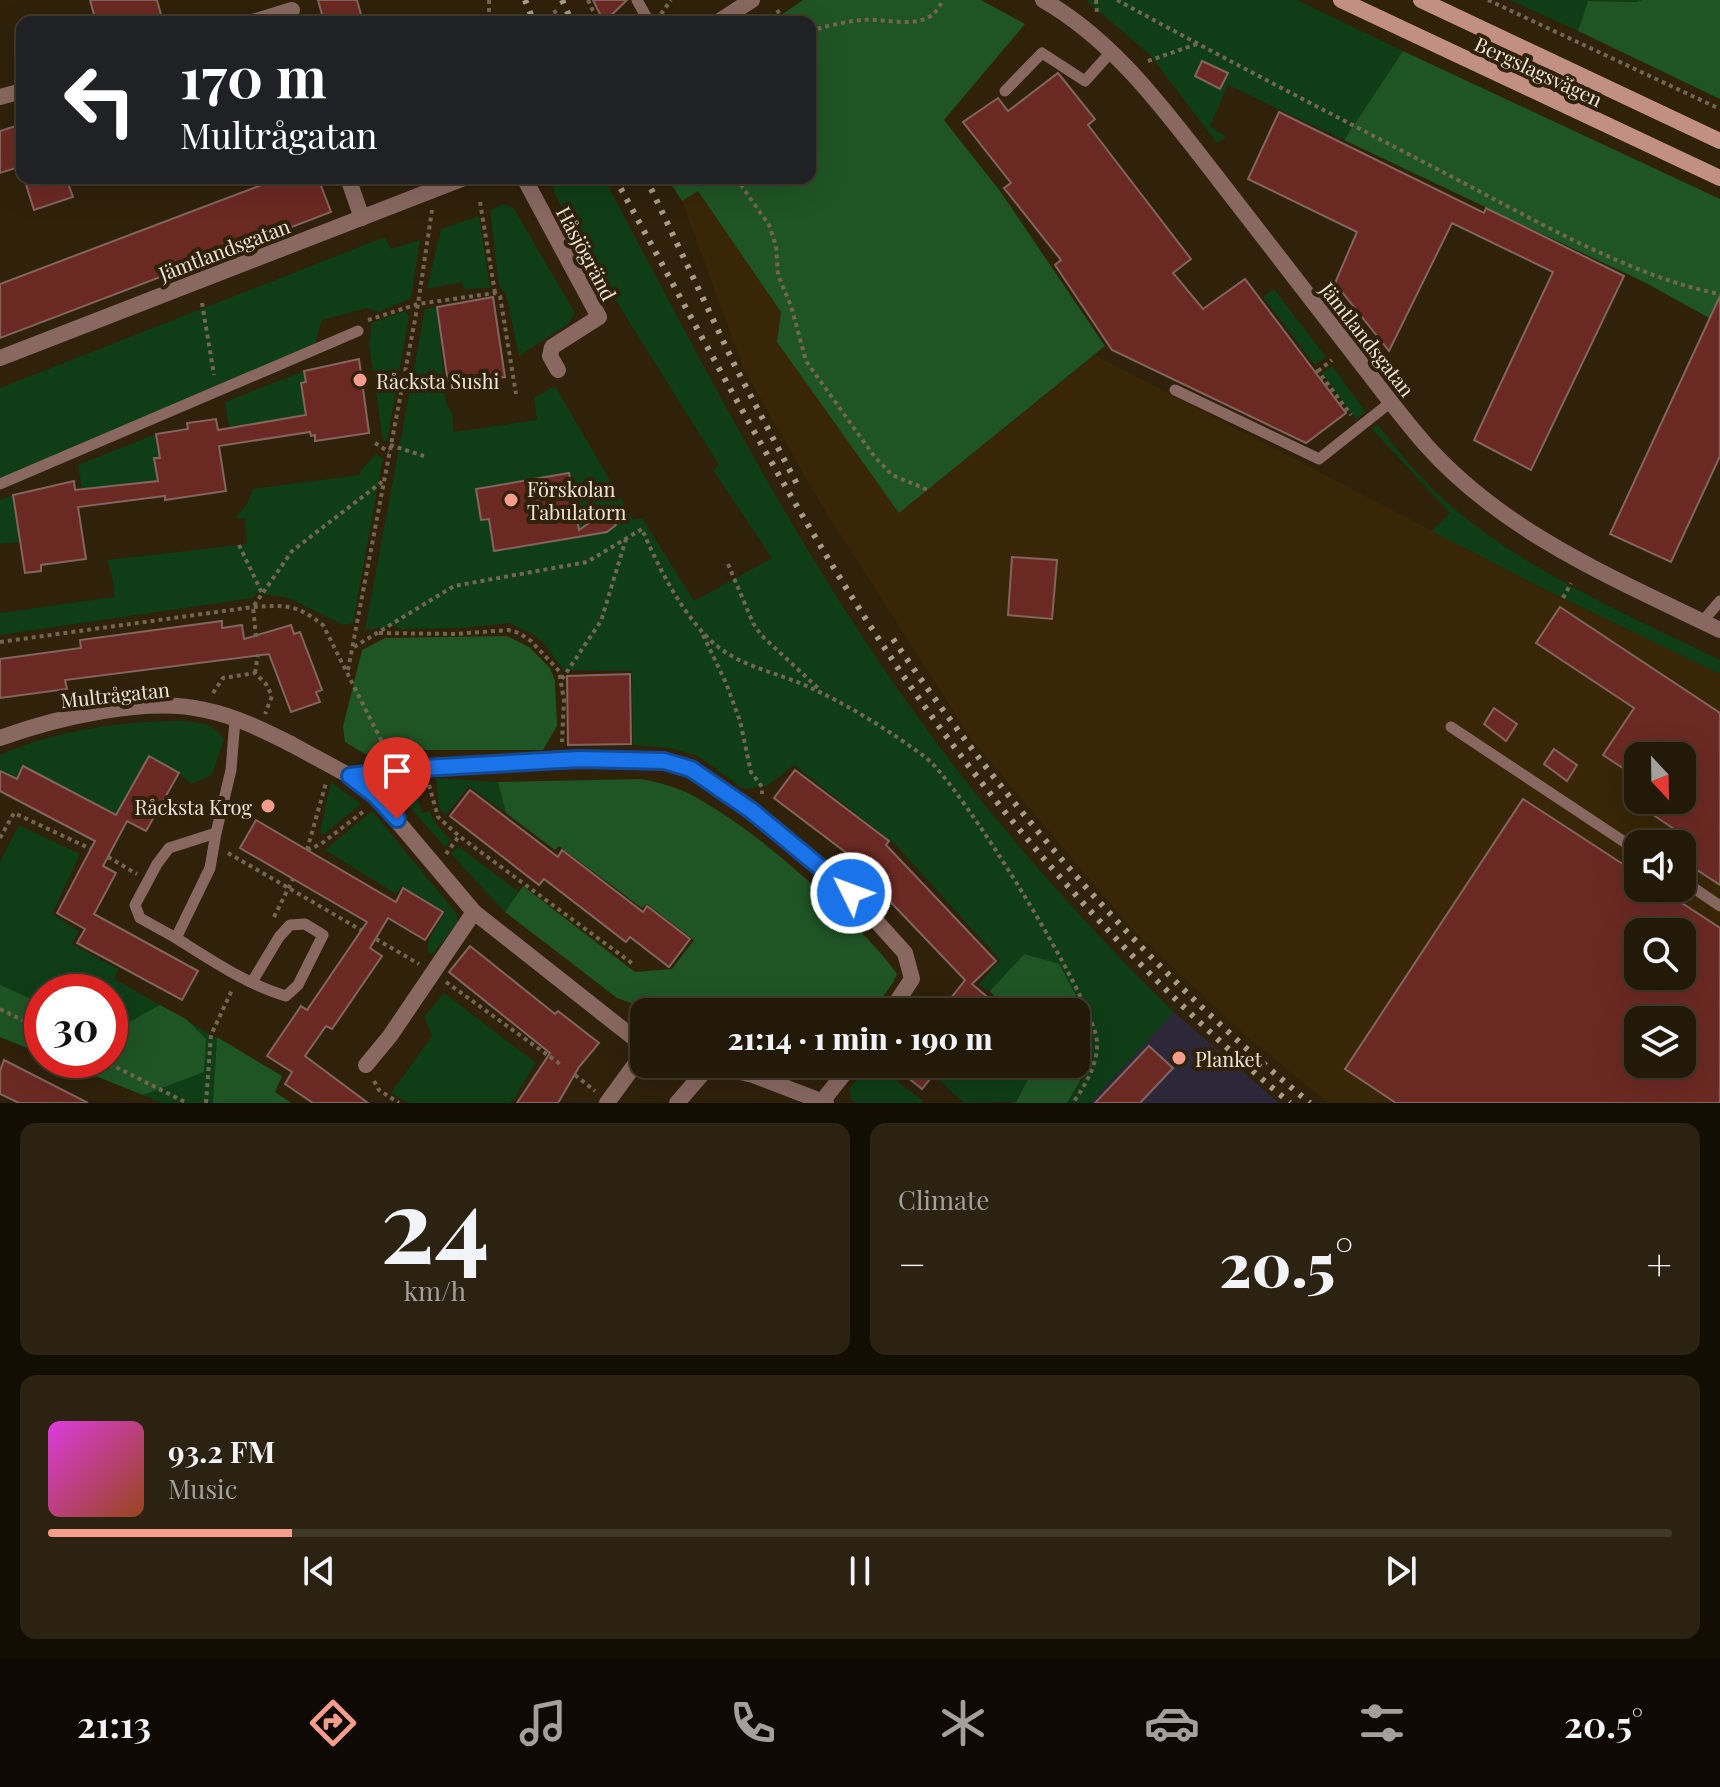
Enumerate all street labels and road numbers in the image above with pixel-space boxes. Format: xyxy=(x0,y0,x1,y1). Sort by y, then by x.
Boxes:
street label: Bergslagsvägen xyxy=(1471,30,1607,112)
street label: Håsjögränd xyxy=(551,201,623,305)
street label: Jämtlandsgatan xyxy=(154,212,293,287)
street label: Jämtlandsgatan xyxy=(1314,275,1421,402)
street label: Multrågatan xyxy=(59,675,171,713)

